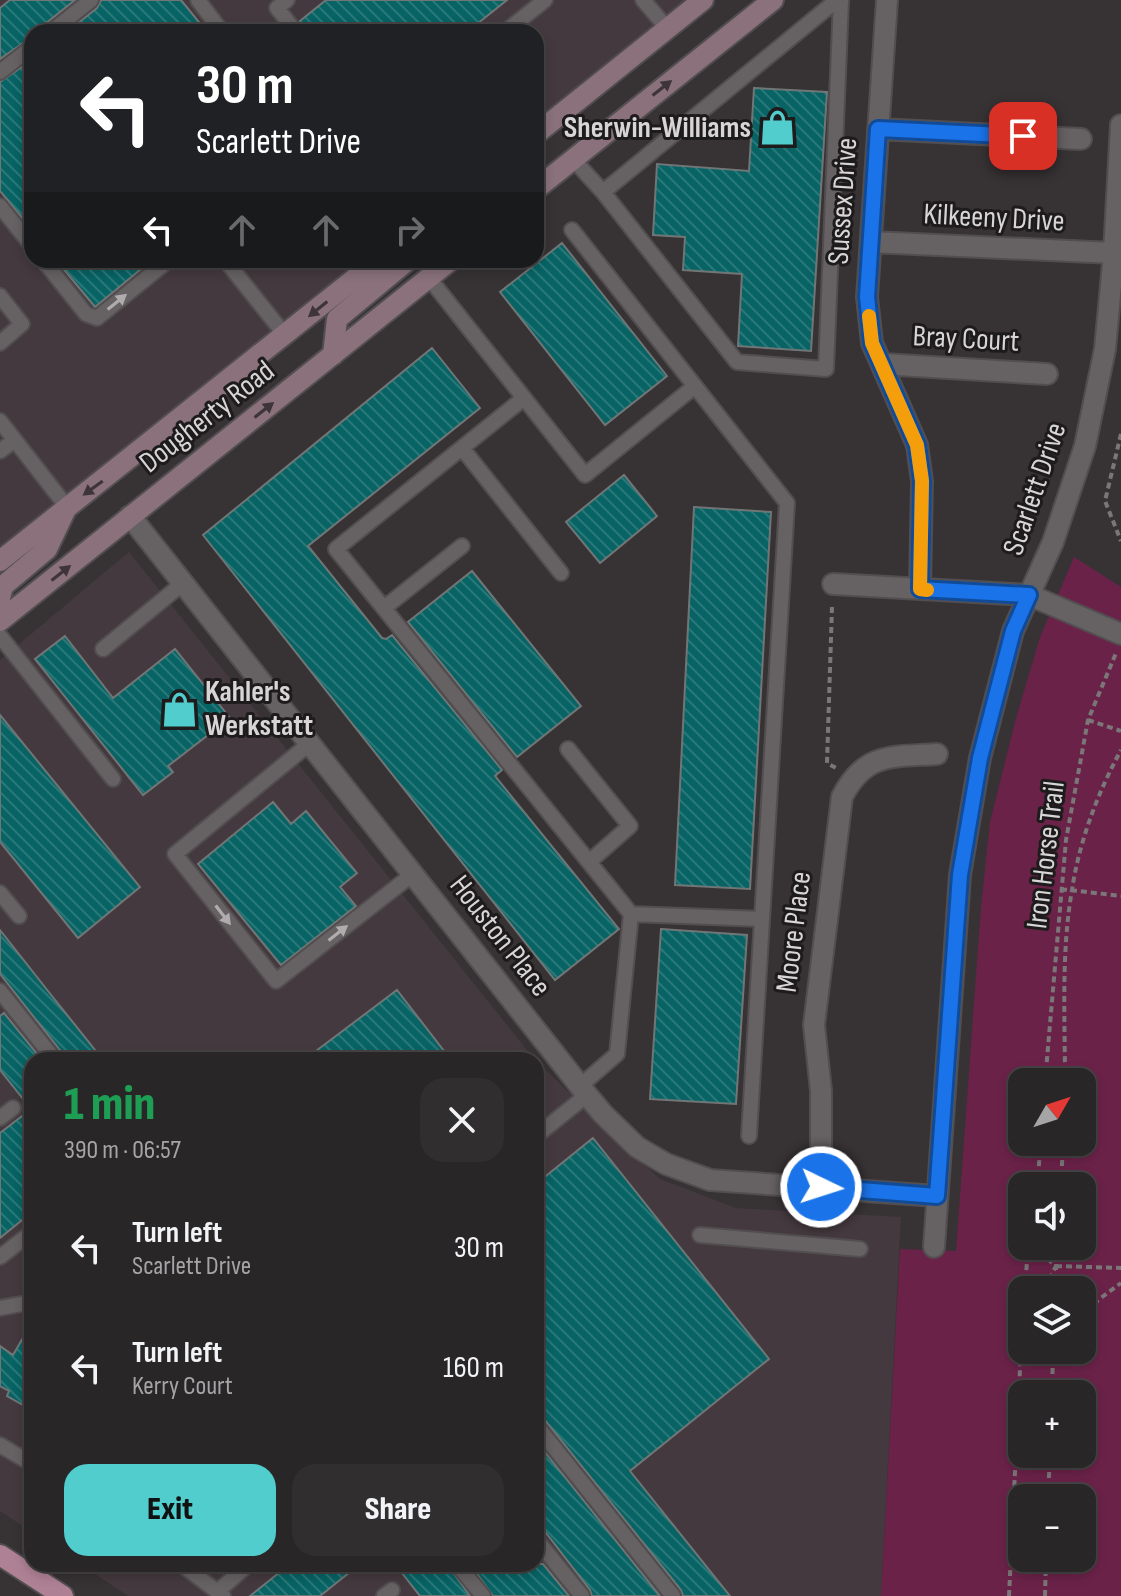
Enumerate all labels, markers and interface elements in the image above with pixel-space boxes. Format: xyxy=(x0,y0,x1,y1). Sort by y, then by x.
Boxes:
text: 30 m xyxy=(196,53,294,120)
icon: left xyxy=(64,56,168,160)
one-way arrow xyxy=(652,80,673,96)
pin xyxy=(989,102,1057,170)
shop icon: Sherwin-Williams xyxy=(758,109,796,147)
place label: Sherwin-Williams xyxy=(564,110,751,146)
icon: arrive xyxy=(1001,114,1045,158)
text: Scarlett Drive xyxy=(196,121,361,164)
street label: Sussex Drive xyxy=(821,136,865,266)
street label: Kilkeeny Drive xyxy=(922,196,1066,240)
icon: left xyxy=(136,208,180,252)
icon: ahead xyxy=(220,208,264,252)
icon: ahead xyxy=(304,208,348,252)
icon: right xyxy=(388,208,432,252)
one-way arrow xyxy=(107,294,127,311)
one-way arrow xyxy=(308,300,328,317)
street label: Bray Court xyxy=(912,318,1020,360)
street label: Dougherty Road xyxy=(132,353,282,481)
one-way arrow xyxy=(254,402,274,419)
street label: Scarlett Drive xyxy=(996,418,1074,560)
one-way arrow xyxy=(82,480,103,496)
one-way arrow xyxy=(51,566,71,582)
place label: Kahler's Werkstatt xyxy=(205,674,313,744)
shop icon: Kahler's Werkstatt xyxy=(160,690,198,728)
street label: Iron Horse Trail xyxy=(1019,779,1073,931)
street label: Houston Place xyxy=(442,868,558,1004)
street label: Moore Place xyxy=(769,870,819,994)
one-way arrow xyxy=(215,905,231,925)
one-way arrow xyxy=(328,925,348,942)
north arrow xyxy=(1008,1068,1096,1156)
map controls xyxy=(1008,1068,1096,1572)
text: 1 min xyxy=(64,1076,155,1133)
button: close xyxy=(420,1078,504,1162)
text: 390 m · 06:57 xyxy=(64,1135,181,1166)
position arrow xyxy=(779,1145,863,1229)
button: sound xyxy=(1008,1172,1096,1260)
text: Turn left xyxy=(132,1215,222,1251)
icon: left xyxy=(64,1226,108,1270)
text: 30 m xyxy=(454,1230,504,1266)
text: Scarlett Drive xyxy=(132,1251,251,1282)
button: layers xyxy=(1008,1276,1096,1364)
text: Turn left xyxy=(132,1335,222,1371)
icon: left xyxy=(64,1346,108,1390)
text: 160 m xyxy=(443,1350,504,1386)
text: Kerry Court xyxy=(132,1371,233,1402)
button: + xyxy=(1008,1380,1096,1468)
button: Exit xyxy=(64,1464,276,1556)
button: Share xyxy=(292,1464,504,1556)
button: − xyxy=(1008,1484,1096,1572)

